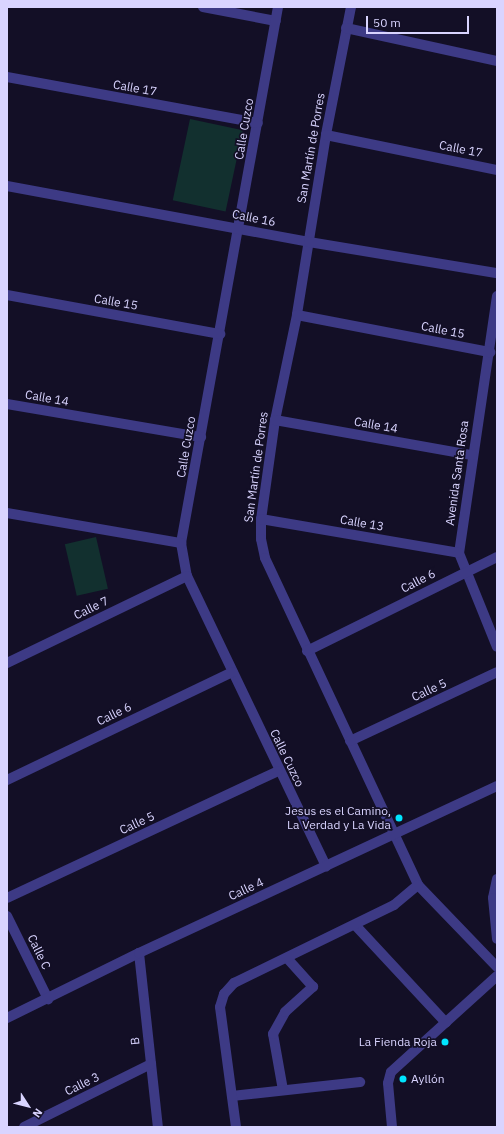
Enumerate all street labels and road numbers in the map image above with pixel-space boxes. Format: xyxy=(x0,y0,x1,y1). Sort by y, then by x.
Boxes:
street label: Calle 17 xyxy=(112,77,158,99)
street label: San Martín de Porres xyxy=(294,92,328,204)
street label: Calle Cuzco xyxy=(232,97,256,161)
street label: Calle 17 xyxy=(438,138,484,160)
street label: Calle 16 xyxy=(231,207,277,229)
street label: Calle 15 xyxy=(93,291,139,313)
street label: Calle 15 xyxy=(420,319,466,341)
street label: Calle 14 xyxy=(24,387,70,409)
street label: San Martín de Porres xyxy=(241,411,271,523)
street label: Calle 14 xyxy=(353,414,399,436)
street label: Calle Cuzco xyxy=(174,415,198,479)
street label: Avenida Santa Rosa xyxy=(442,420,472,526)
street label: Calle 13 xyxy=(339,512,385,534)
street label: Calle 6 xyxy=(398,566,438,596)
street label: Calle 7 xyxy=(71,593,111,623)
street label: Calle 5 xyxy=(409,676,449,704)
street label: Calle 6 xyxy=(94,699,134,729)
street label: Calle Cuzco xyxy=(267,727,307,789)
street label: Calle 5 xyxy=(117,809,157,837)
street label: Calle 4 xyxy=(226,875,266,903)
street label: Calle C xyxy=(24,932,54,972)
street label: B xyxy=(127,1036,143,1046)
street label: Calle 3 xyxy=(62,1069,102,1099)

